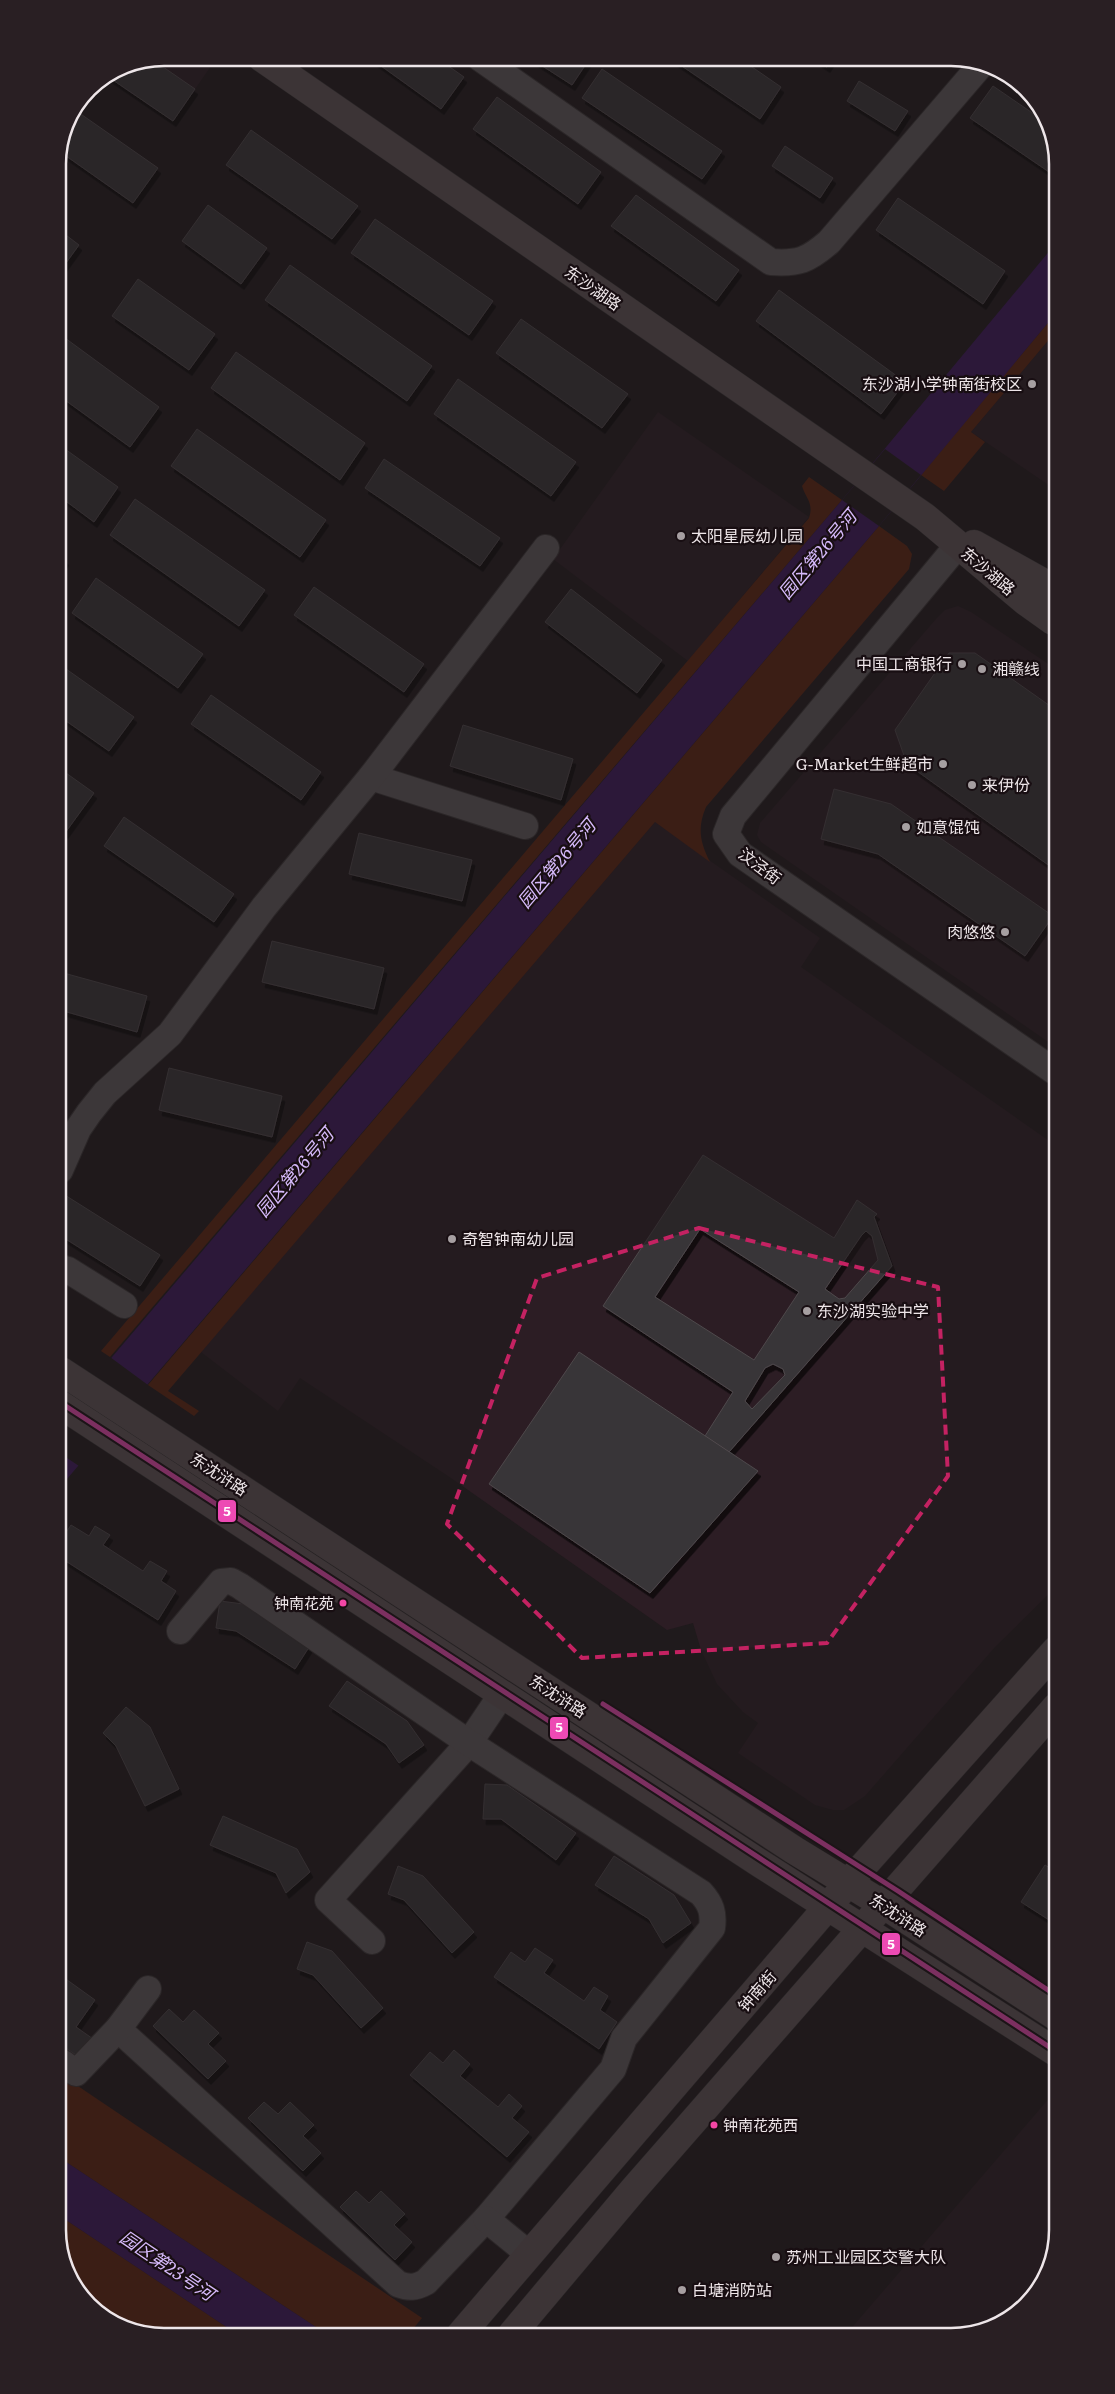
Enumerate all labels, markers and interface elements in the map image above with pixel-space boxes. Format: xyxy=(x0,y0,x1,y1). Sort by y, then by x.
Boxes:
street label: 东沙湖路 xyxy=(560,259,627,315)
place label: 东沙湖小学钟南街校区 xyxy=(862,371,1022,395)
marker: 东沙湖小学钟南街校区 xyxy=(1026,378,1038,390)
water label: 园区第26号河 xyxy=(771,501,864,604)
place label: 太阳星辰幼儿园 xyxy=(691,523,803,547)
marker: 太阳星辰幼儿园 xyxy=(675,530,687,542)
street label: 东沙湖路 xyxy=(956,540,1021,600)
place label: 中国工商银行 xyxy=(856,651,952,675)
place label: 湘赣线 xyxy=(992,656,1040,680)
marker: 中国工商银行 xyxy=(956,658,968,670)
marker: 湘赣线 xyxy=(976,663,988,675)
place label: G-Market生鲜超市 xyxy=(796,751,933,775)
marker: G-Market生鲜超市 xyxy=(937,758,949,770)
place label: 来伊份 xyxy=(982,772,1030,796)
marker: 来伊份 xyxy=(966,779,978,791)
water label: 园区第26号河 xyxy=(510,810,603,913)
place label: 如意馄饨 xyxy=(916,814,980,838)
marker: 如意馄饨 xyxy=(900,821,912,833)
street label: 汶泾街 xyxy=(734,841,787,889)
place label: 肉悠悠 xyxy=(947,919,995,943)
marker: 肉悠悠 xyxy=(999,926,1011,938)
water label: 园区第26号河 xyxy=(248,1119,341,1222)
place label: 奇智钟南幼儿园 xyxy=(462,1226,574,1250)
marker: 奇智钟南幼儿园 xyxy=(446,1233,458,1245)
place label: 东沙湖实验中学 xyxy=(817,1298,929,1322)
marker: 东沙湖实验中学 xyxy=(801,1305,813,1317)
street label: 东沈浒路 xyxy=(186,1446,253,1501)
line badge: 5 xyxy=(217,1499,237,1523)
text: 5 xyxy=(223,1500,231,1520)
place label: 钟南花苑 xyxy=(274,1591,334,1614)
marker: 钟南花苑 xyxy=(338,1598,348,1608)
street label: 东沈浒路 xyxy=(525,1668,592,1723)
line badge: 5 xyxy=(549,1716,569,1740)
text: 5 xyxy=(555,1716,563,1736)
street label: 东沈浒路 xyxy=(865,1887,932,1942)
line badge: 5 xyxy=(881,1932,901,1956)
text: 5 xyxy=(887,1933,895,1953)
street label: 钟南街 xyxy=(731,1964,781,2016)
place label: 钟南花苑西 xyxy=(723,2113,798,2136)
marker: 钟南花苑西 xyxy=(709,2120,719,2130)
water label: 园区第23号河 xyxy=(115,2223,223,2308)
place label: 苏州工业园区交警大队 xyxy=(786,2244,946,2268)
marker: 苏州工业园区交警大队 xyxy=(770,2251,782,2263)
place label: 白塘消防站 xyxy=(692,2277,772,2301)
marker: 白塘消防站 xyxy=(676,2284,688,2296)

